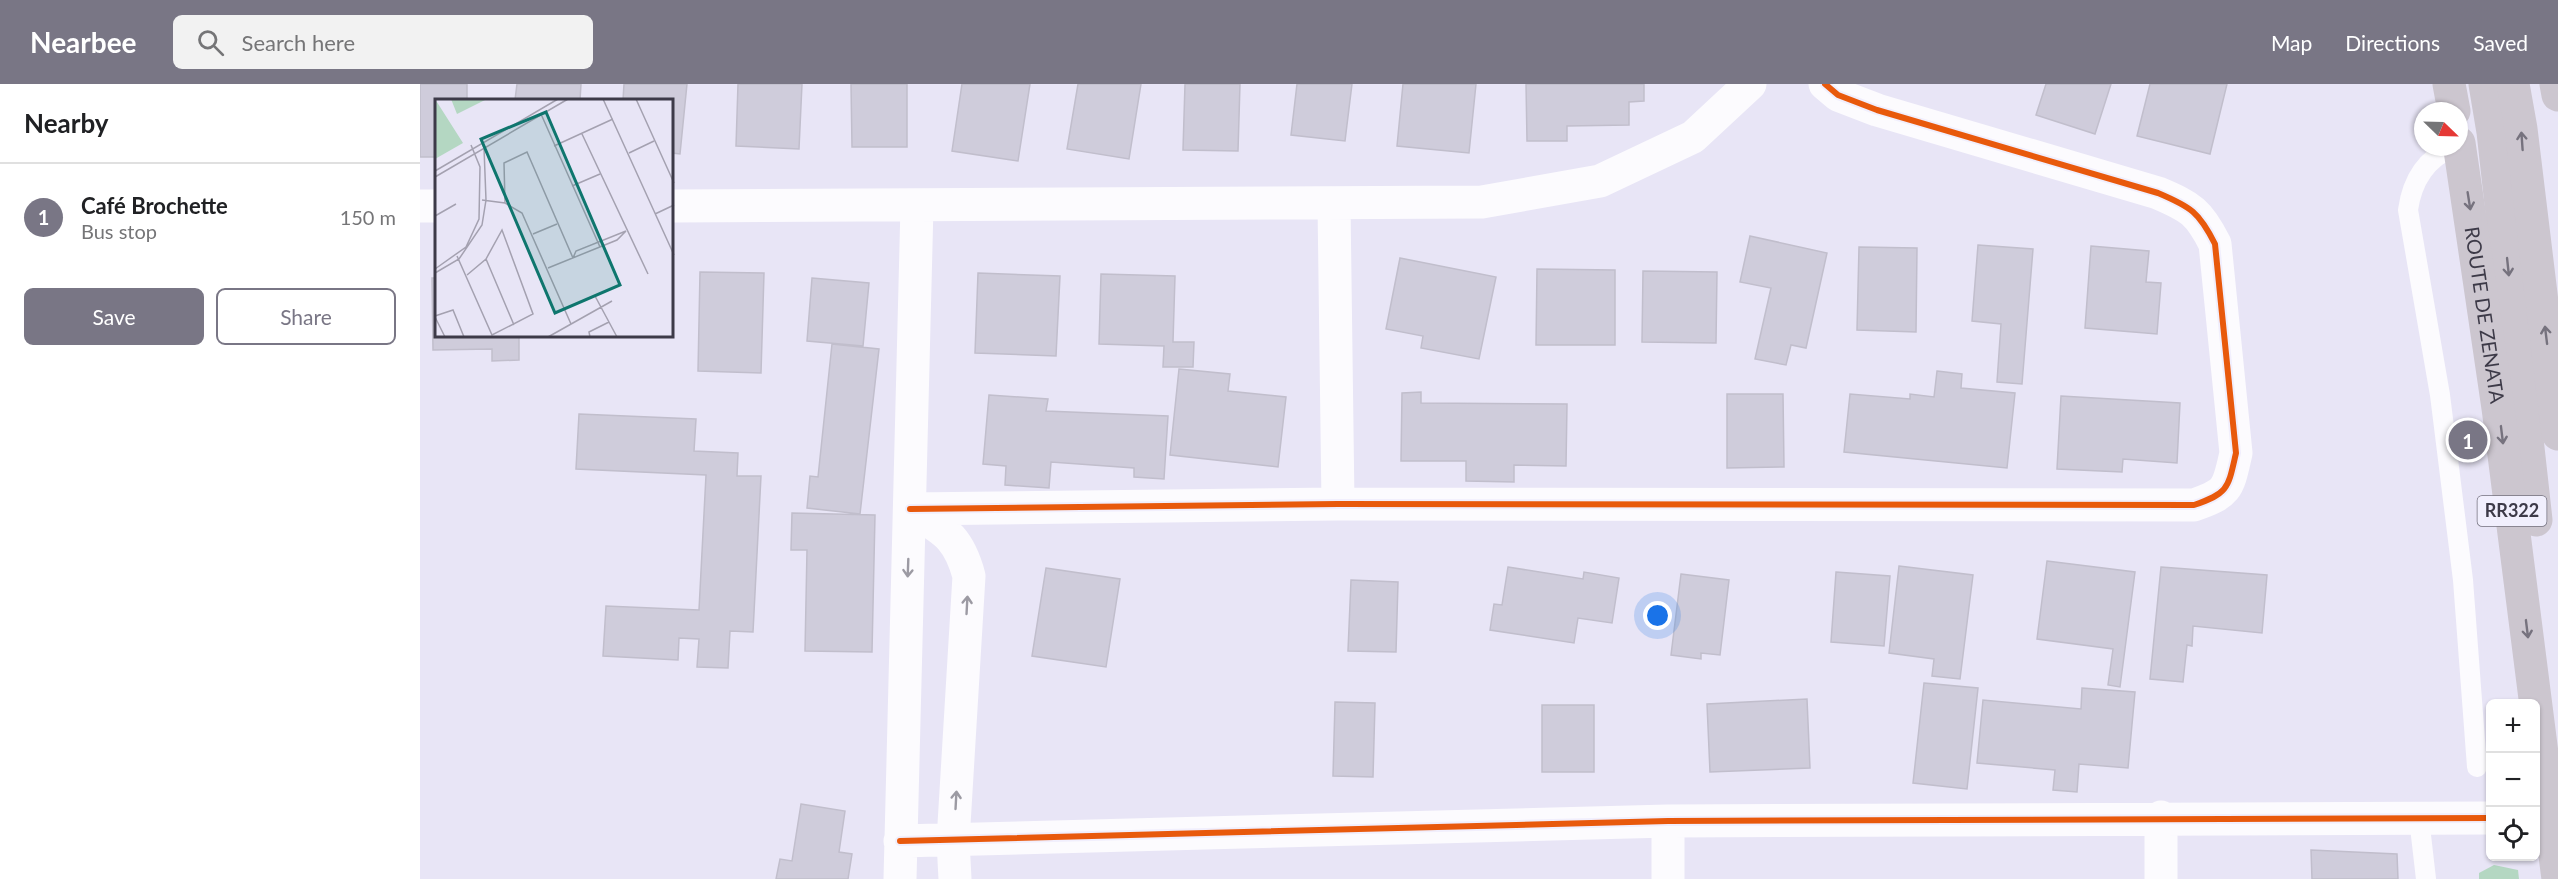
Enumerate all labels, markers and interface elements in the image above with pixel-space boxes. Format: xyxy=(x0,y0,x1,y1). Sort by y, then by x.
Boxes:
search box xyxy=(173,15,593,69)
text: Nearbee xyxy=(30,25,137,59)
icon: search xyxy=(194,26,227,59)
text: Search here xyxy=(242,29,355,56)
text: Map xyxy=(2271,30,2312,55)
text: Directions xyxy=(2345,30,2440,55)
text: Saved xyxy=(2473,30,2528,55)
inset map xyxy=(435,99,674,338)
north arrow xyxy=(2414,102,2468,156)
text: Nearby xyxy=(24,107,109,139)
one-way arrow xyxy=(2516,132,2527,152)
one-way arrow xyxy=(2463,190,2474,210)
text: Café Brochette xyxy=(81,192,228,219)
text: 1 xyxy=(38,205,49,229)
text: 150 m xyxy=(340,205,396,229)
text: Bus stop xyxy=(81,219,157,243)
street label: ROUTE DE ZENATA xyxy=(2460,225,2510,406)
one-way arrow xyxy=(2502,257,2513,276)
button: Save xyxy=(24,288,204,345)
button: Share xyxy=(216,288,396,345)
one-way arrow xyxy=(2540,325,2551,345)
pin: 1 xyxy=(2448,418,2488,462)
one-way arrow xyxy=(2497,425,2508,445)
road number: RR322 xyxy=(2478,496,2546,526)
one-way arrow xyxy=(902,557,914,577)
one-way arrow xyxy=(962,595,973,615)
your location xyxy=(1643,601,1672,630)
one-way arrow xyxy=(2522,618,2533,638)
map controls xyxy=(2486,699,2540,861)
button: + xyxy=(2486,699,2540,753)
button: − xyxy=(2486,753,2540,807)
one-way arrow xyxy=(950,790,961,810)
button: locate xyxy=(2486,807,2540,861)

